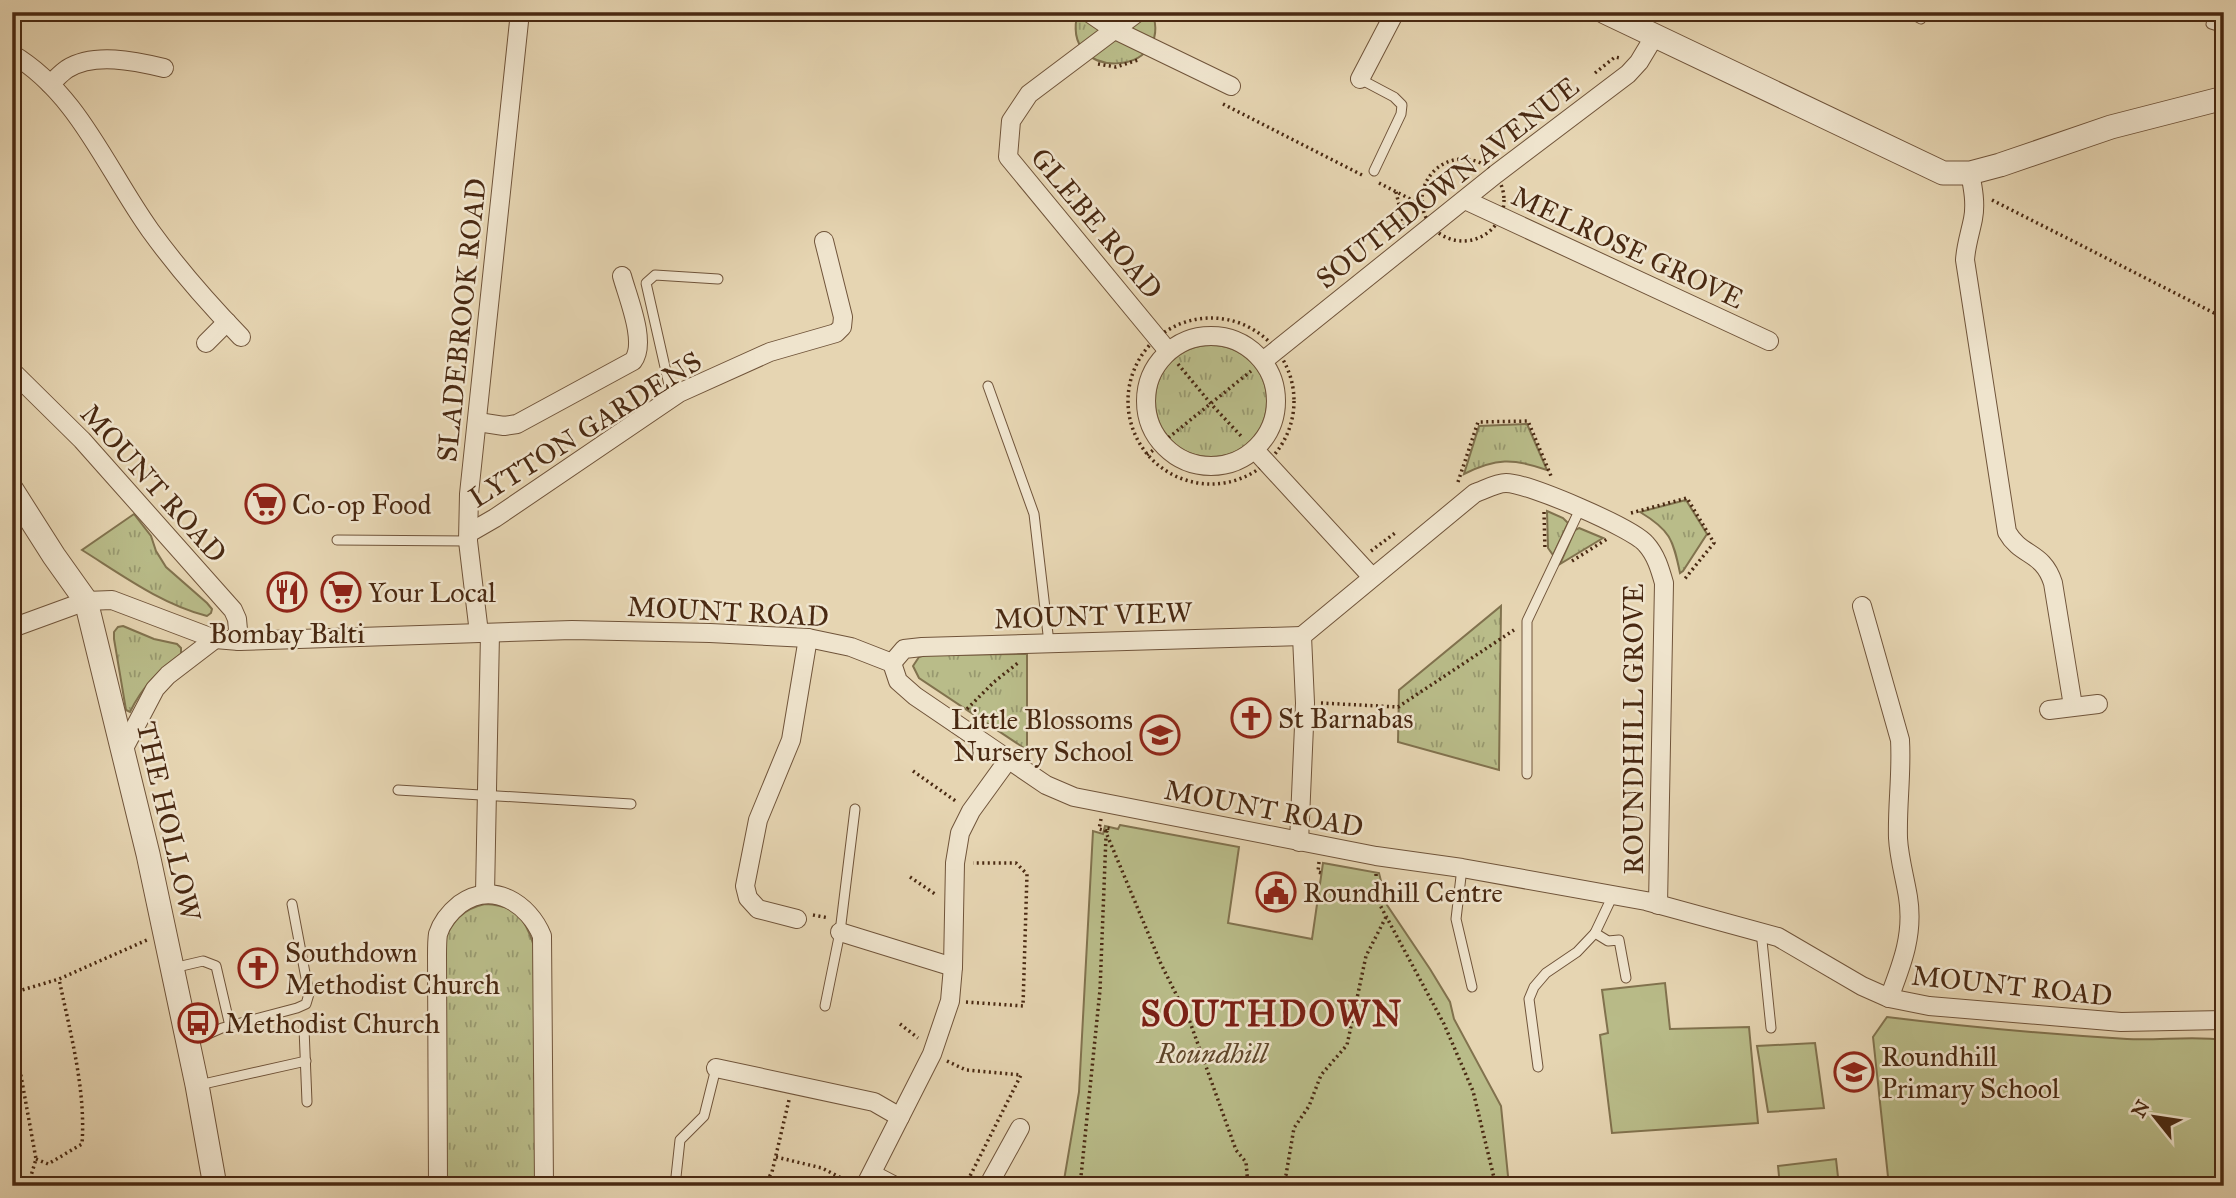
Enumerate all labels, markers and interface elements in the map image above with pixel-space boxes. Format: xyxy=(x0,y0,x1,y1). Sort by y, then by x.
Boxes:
street label: SOUTHDOWN AVENUE xyxy=(1309,69,1586,296)
street label: GLEBE ROAD xyxy=(1023,141,1170,306)
street label: SLADEBROOK ROAD xyxy=(429,176,494,464)
street label: MELROSE GROVE xyxy=(1506,178,1749,317)
street label: LYTTON GARDENS xyxy=(462,344,708,515)
street label: MOUNT ROAD xyxy=(73,397,234,570)
supermarket icon: Co-op Food xyxy=(244,483,286,525)
place label: Co-op Food xyxy=(292,487,432,522)
restaurant icon: Bombay Balti xyxy=(266,571,308,613)
supermarket icon: Your Local xyxy=(320,571,362,613)
place label: Your Local xyxy=(368,575,496,610)
street label: ROUNDHILL GROVE xyxy=(1616,583,1651,875)
street label: MOUNT ROAD xyxy=(626,589,830,634)
street label: MOUNT VIEW xyxy=(993,594,1194,636)
place label: Bombay Balti xyxy=(209,616,365,651)
church icon: St Barnabas xyxy=(1230,697,1272,739)
place label: St Barnabas xyxy=(1278,701,1414,736)
place label: Little Blossoms Nursery School xyxy=(951,702,1133,769)
school or university icon: Little Blossoms Nursery School xyxy=(1139,714,1181,756)
street label: THE HOLLOW xyxy=(129,718,209,925)
street label: MOUNT ROAD xyxy=(1162,772,1366,845)
public building icon: Roundhill Centre xyxy=(1255,871,1297,913)
place label: Roundhill Centre xyxy=(1303,875,1503,910)
place label: Southdown Methodist Church xyxy=(285,935,500,1002)
church icon: Southdown Methodist Church xyxy=(237,947,279,989)
street label: MOUNT ROAD xyxy=(1910,958,2114,1013)
district label: SOUTHDOWN xyxy=(1140,993,1404,1036)
bus stop icon: Methodist Church xyxy=(177,1002,219,1044)
place label: Methodist Church xyxy=(225,1006,440,1041)
park label: Roundhill xyxy=(1156,1036,1270,1071)
place label: Roundhill Primary School xyxy=(1881,1039,2060,1106)
school or university icon: Roundhill Primary School xyxy=(1833,1051,1875,1093)
north arrow xyxy=(2120,1082,2190,1152)
text: N xyxy=(2127,1096,2155,1121)

